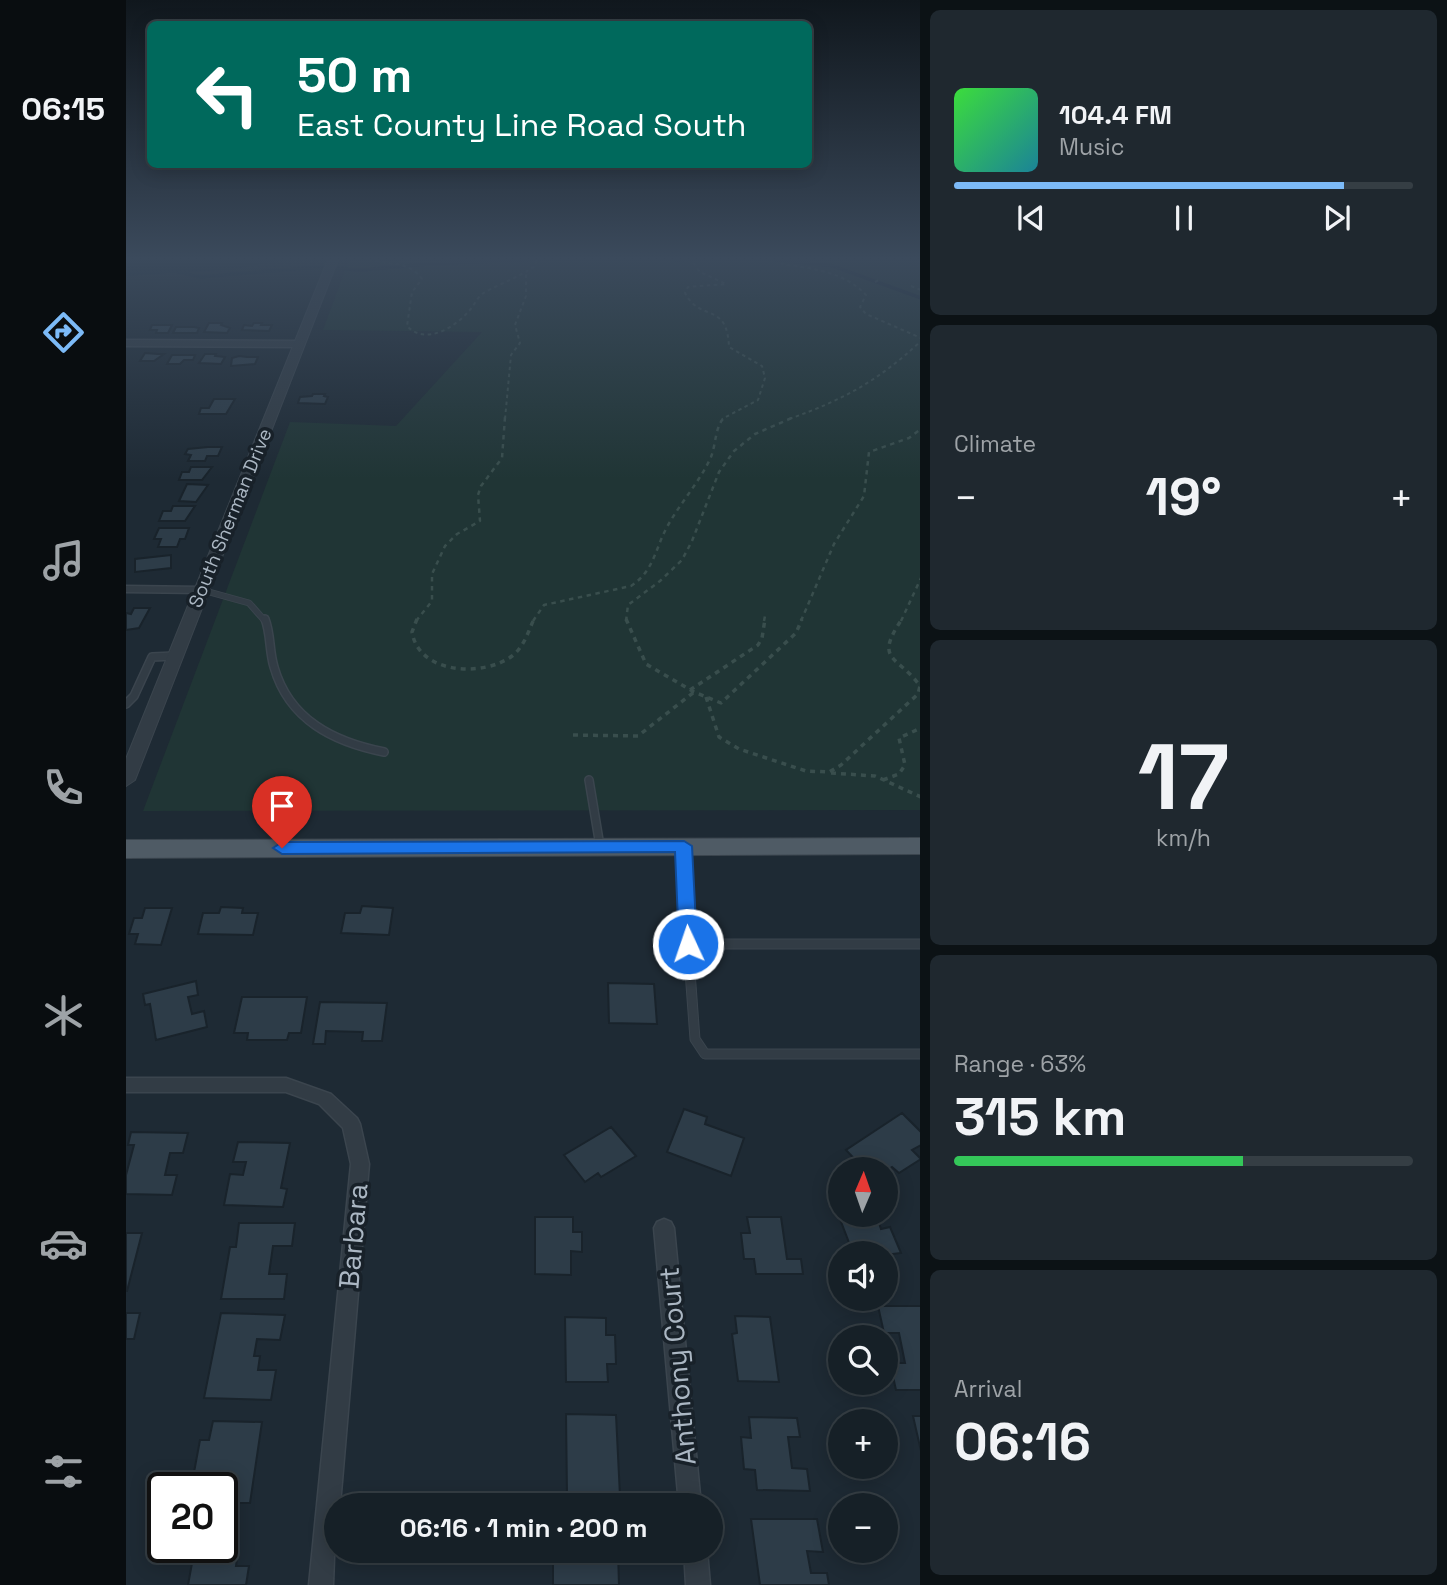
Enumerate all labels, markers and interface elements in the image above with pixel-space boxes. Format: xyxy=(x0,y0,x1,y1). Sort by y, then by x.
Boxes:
text: 50 m xyxy=(297,44,412,106)
icon: left xyxy=(182,49,273,140)
text: 06:15 xyxy=(21,89,105,129)
text: 104.4 FM xyxy=(1059,98,1172,132)
text: East County Line Road South xyxy=(297,105,746,145)
text: Music xyxy=(1059,132,1124,162)
icon: previous xyxy=(1012,199,1050,237)
icon: pause xyxy=(1165,199,1203,237)
icon: next xyxy=(1318,199,1356,237)
icon: directions xyxy=(39,308,88,357)
street label: South Sherman Drive xyxy=(183,425,277,611)
text: Climate xyxy=(954,429,1036,459)
text: 19° xyxy=(1145,464,1222,530)
text: − xyxy=(954,474,978,522)
text: + xyxy=(1389,474,1413,522)
icon: music xyxy=(39,536,88,585)
text: 17 xyxy=(1138,719,1229,836)
icon: phone xyxy=(39,763,88,812)
pin xyxy=(252,776,312,848)
icon: arrive xyxy=(263,787,301,825)
text: km/h xyxy=(1156,823,1211,853)
position arrow xyxy=(651,907,725,981)
icon: climate xyxy=(39,991,88,1040)
text: Range · 63% xyxy=(954,1049,1086,1079)
text: 315 km xyxy=(954,1084,1126,1150)
north arrow xyxy=(828,1157,898,1227)
map controls xyxy=(828,1157,898,1563)
street label: Barbara xyxy=(330,1182,376,1290)
icon: car xyxy=(39,1219,88,1268)
button: sound xyxy=(828,1241,898,1311)
street label: Anthony Court xyxy=(650,1265,704,1467)
button: search xyxy=(828,1325,898,1395)
text: Arrival xyxy=(954,1374,1022,1404)
button: + xyxy=(828,1409,898,1479)
text: 06:16 xyxy=(954,1409,1091,1475)
icon: filters xyxy=(39,1447,88,1496)
speed limit sign: 20 xyxy=(147,1472,238,1563)
button: − xyxy=(828,1493,898,1563)
text: 06:16 · 1 min · 200 m xyxy=(400,1511,647,1545)

